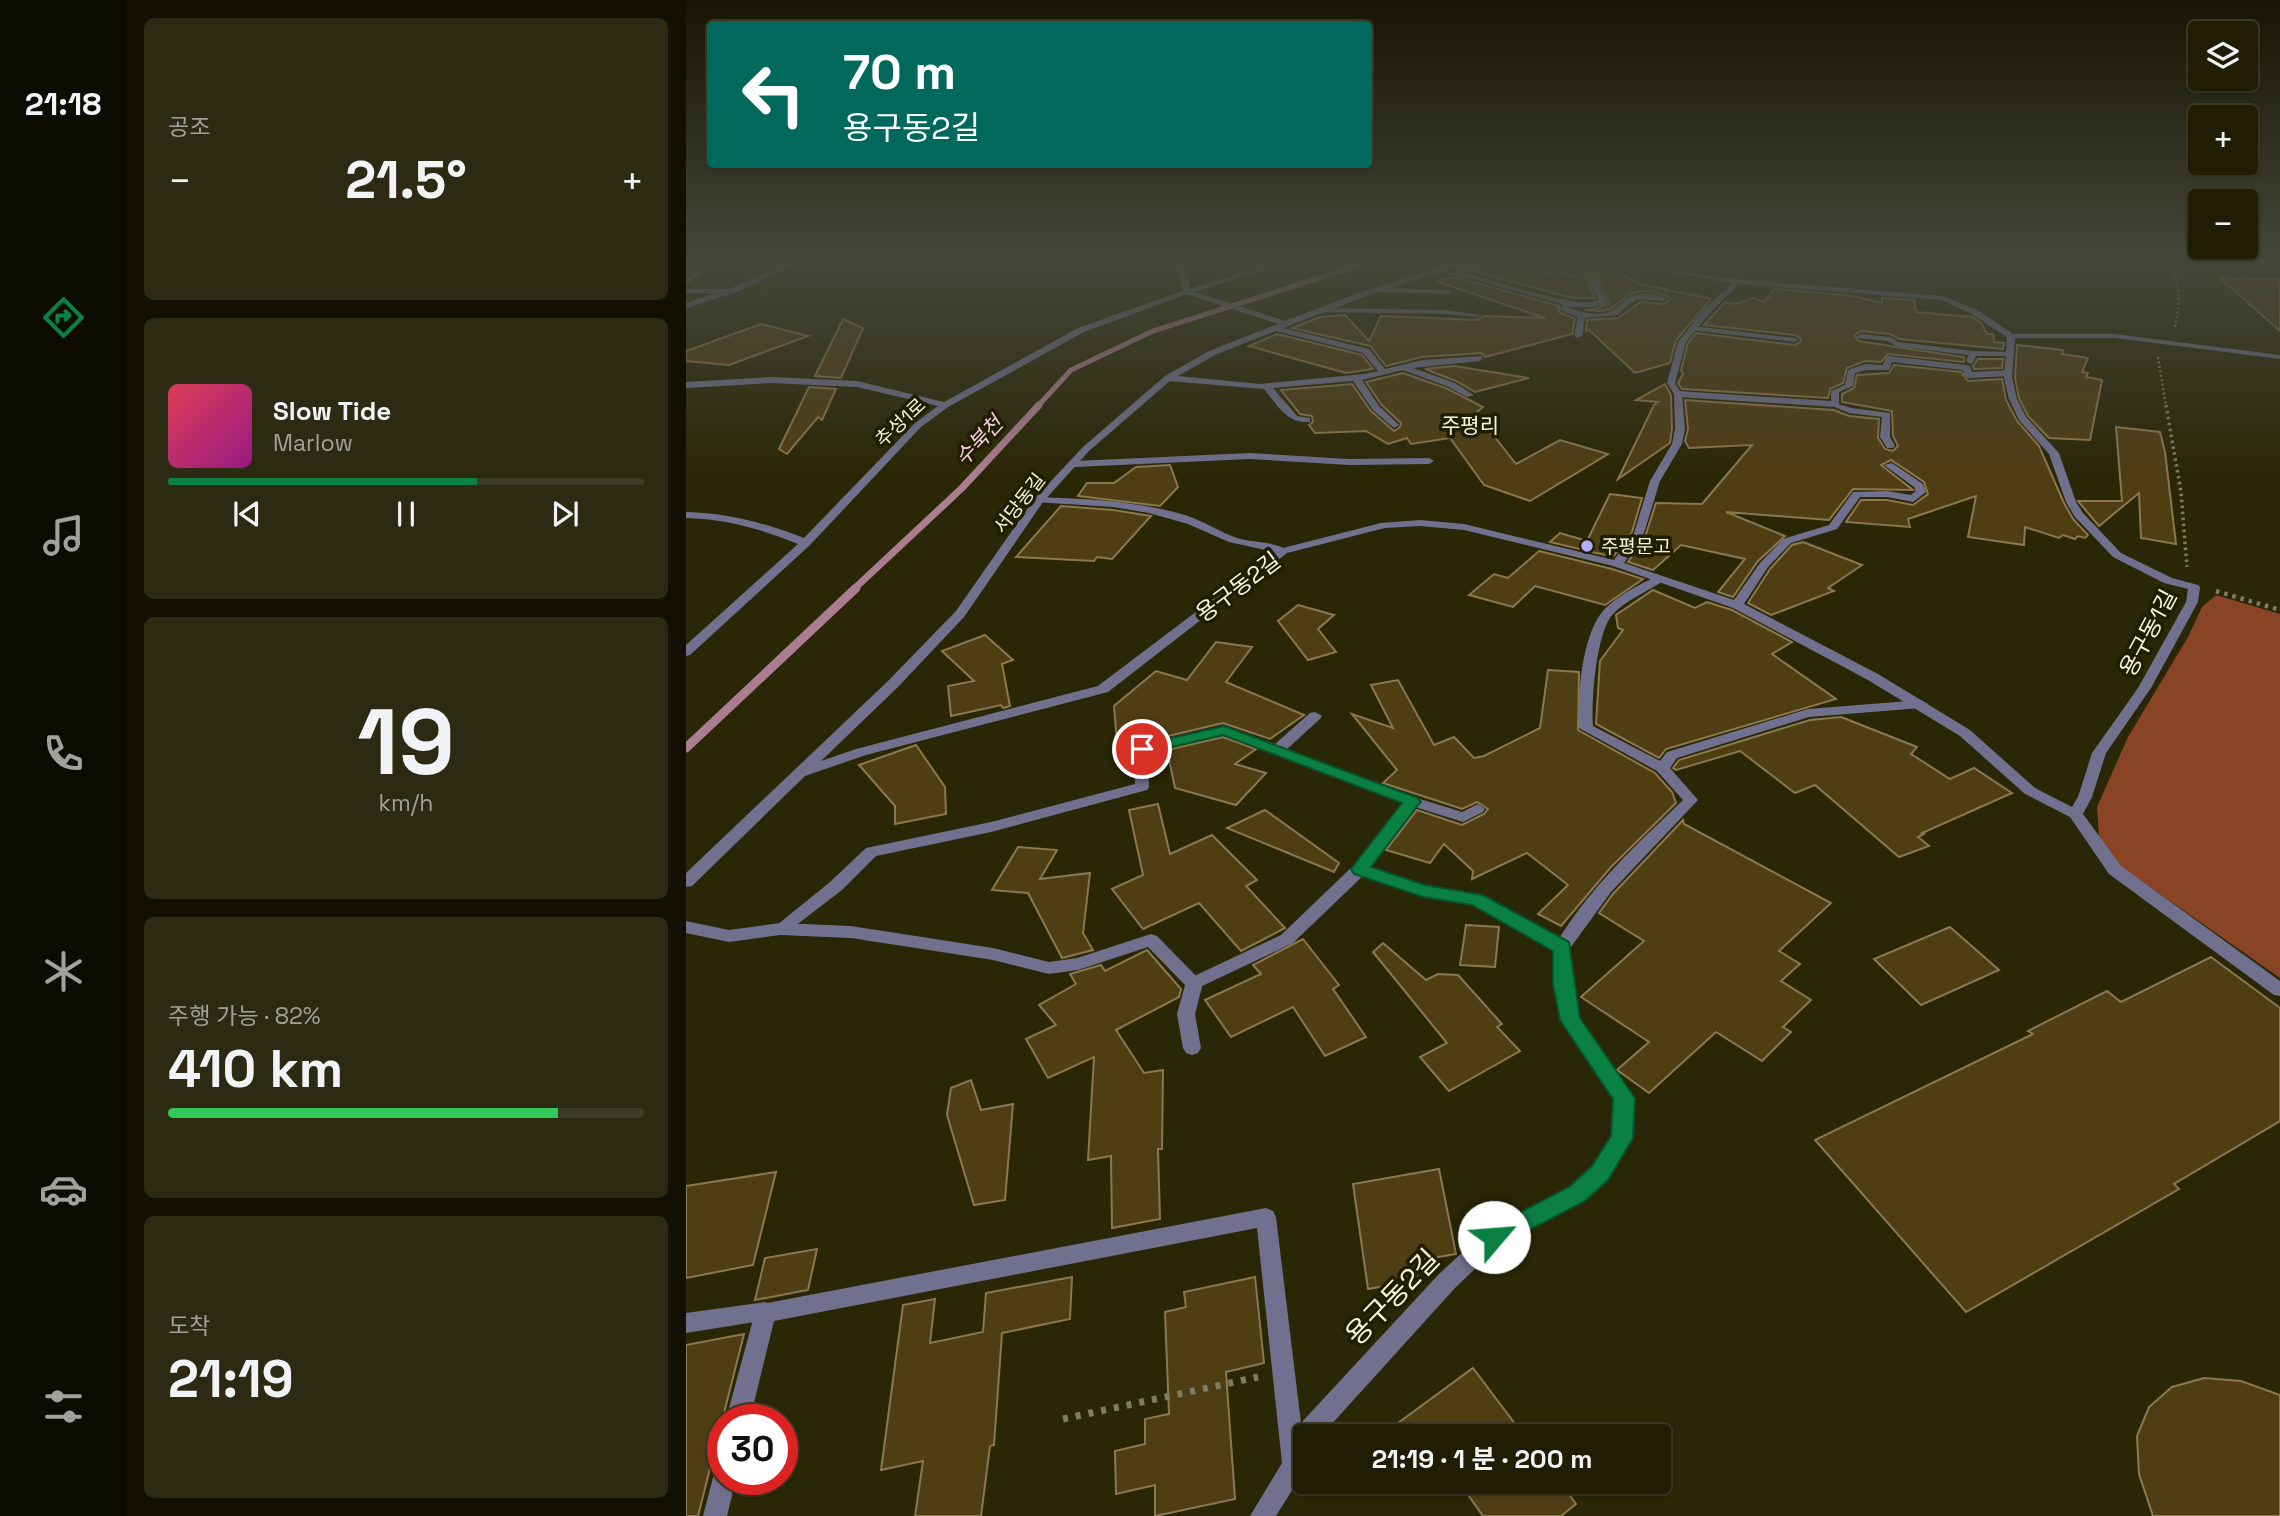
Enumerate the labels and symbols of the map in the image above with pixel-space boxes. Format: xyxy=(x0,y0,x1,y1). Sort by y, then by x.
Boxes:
street label: 추성1로 xyxy=(870,393,931,452)
water label: 수북천 xyxy=(949,408,1010,471)
district label: 주평리 xyxy=(1441,412,1499,439)
street label: 서당동길 xyxy=(988,468,1051,539)
place label: 주평문고 xyxy=(1601,534,1671,559)
marker: 주평문고 xyxy=(1579,538,1595,554)
street label: 용구동2길 xyxy=(1190,545,1286,629)
street label: 용구동1길 xyxy=(2113,584,2183,682)
pin xyxy=(1112,719,1172,779)
position arrow xyxy=(1457,1200,1531,1274)
street label: 용구동2길 xyxy=(1337,1241,1447,1353)
speed limit sign: 30 xyxy=(707,1404,798,1495)

